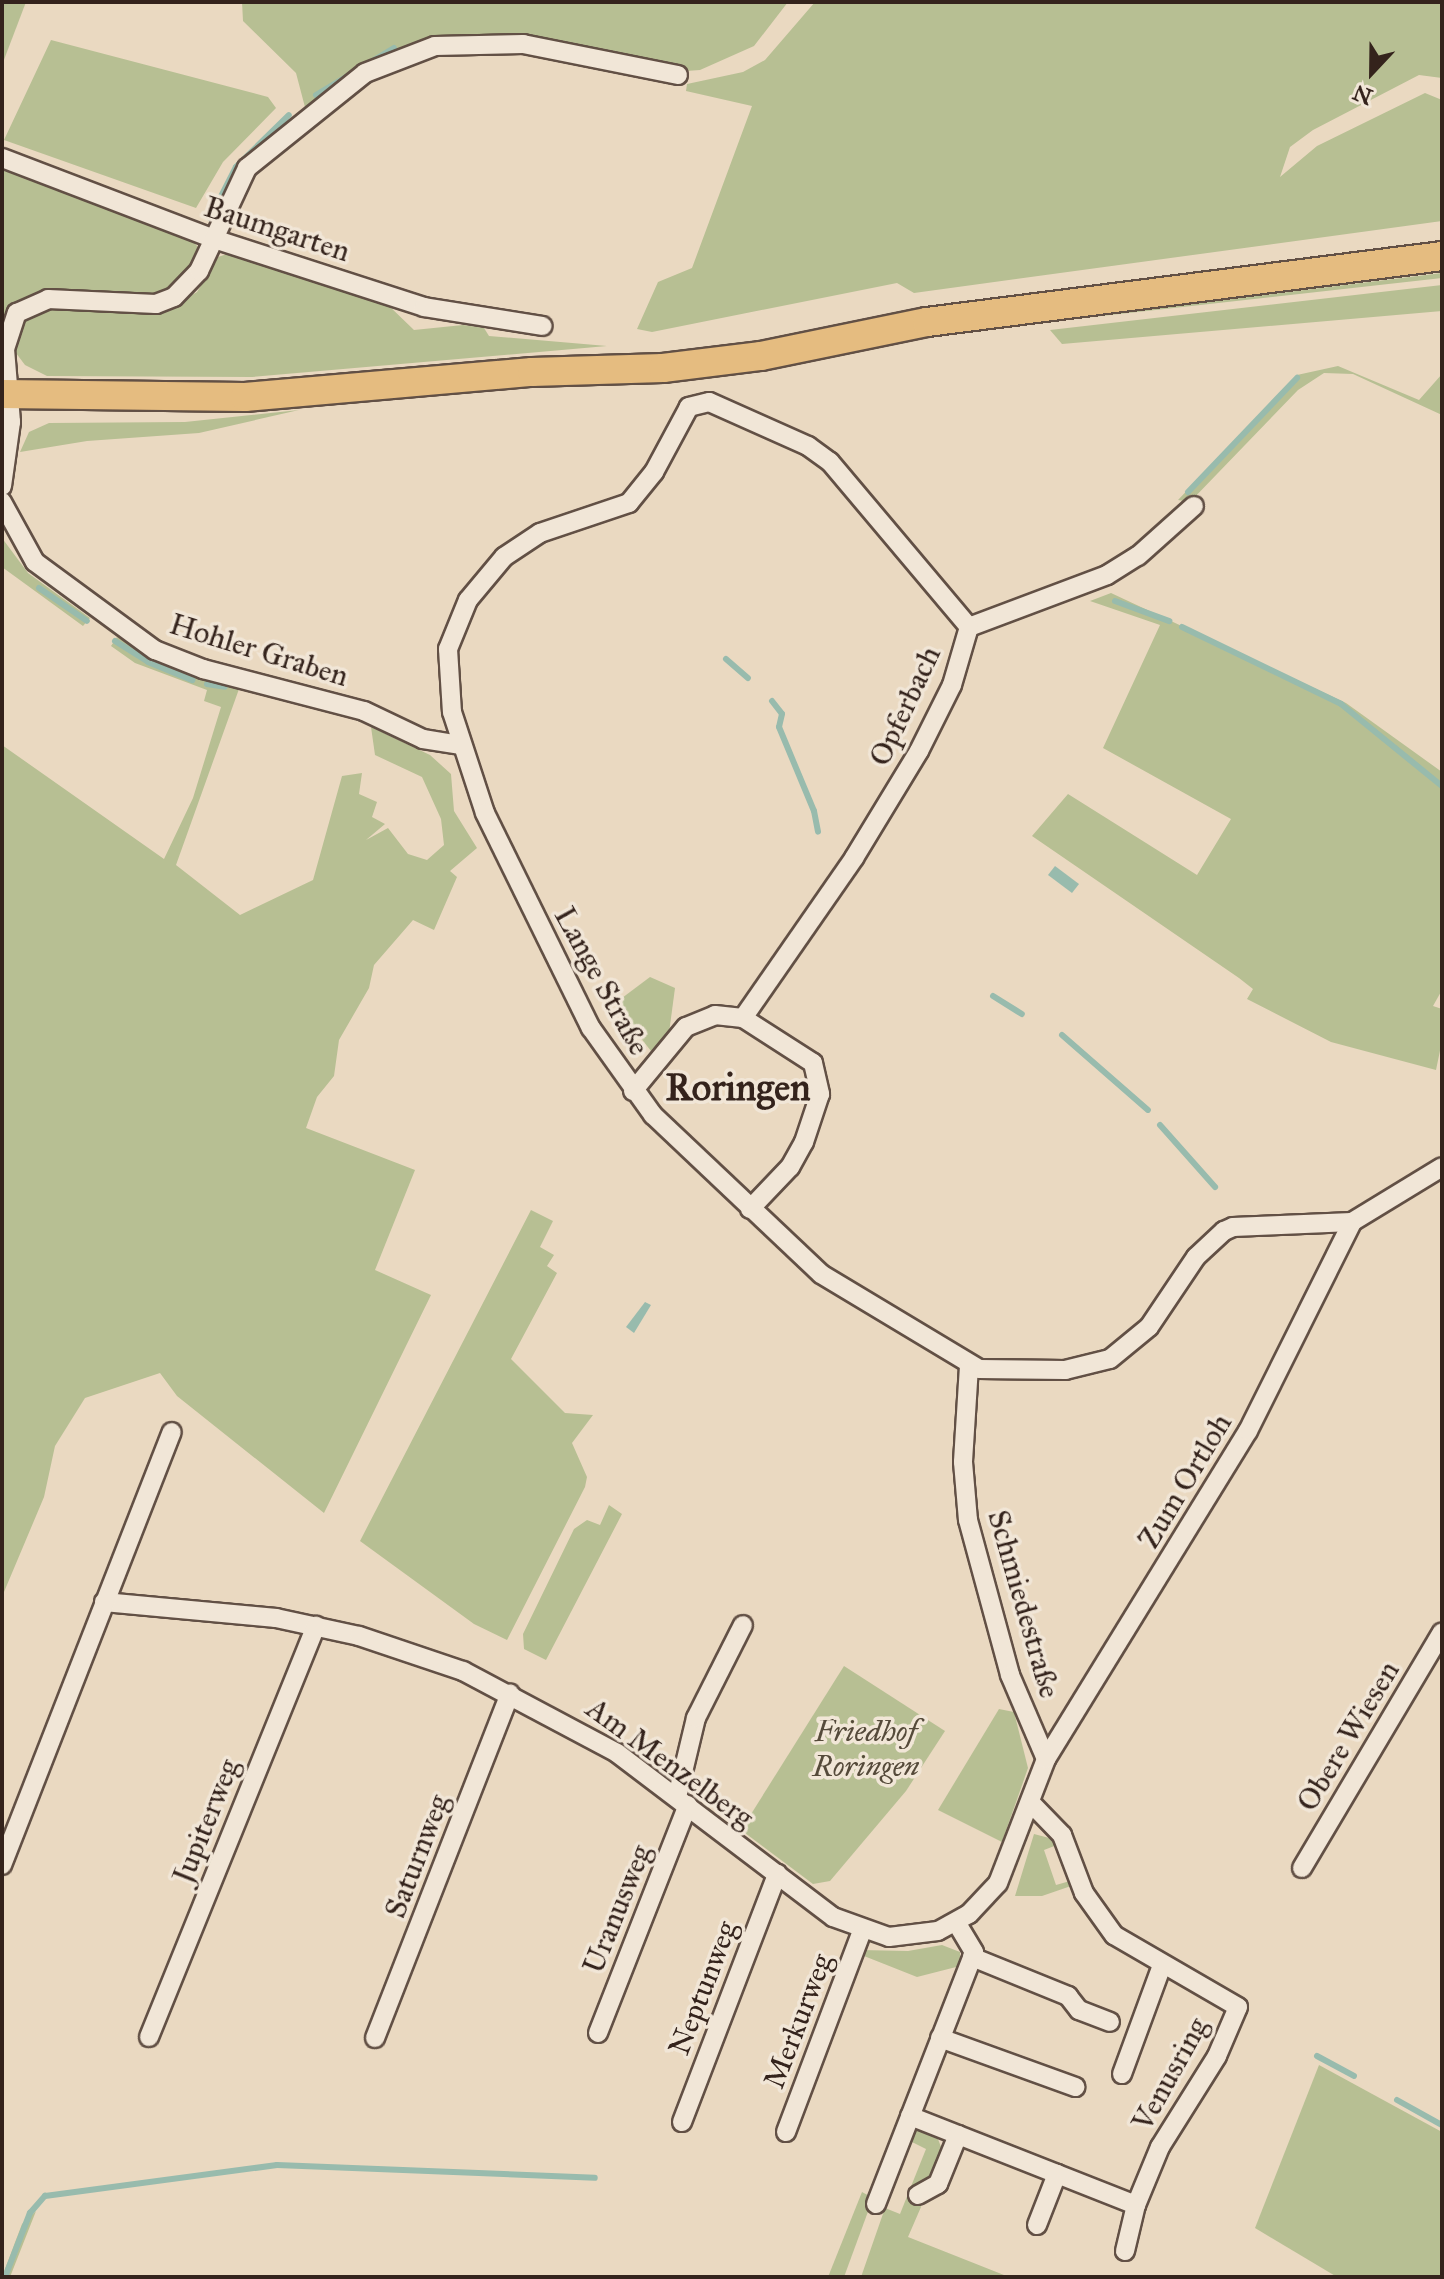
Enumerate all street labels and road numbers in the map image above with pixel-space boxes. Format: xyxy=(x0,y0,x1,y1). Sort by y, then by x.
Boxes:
street label: Baumgarten xyxy=(200,189,354,269)
street label: Hohler Graben xyxy=(165,606,353,694)
street label: Opferbach xyxy=(862,640,948,772)
street label: Lange Straße xyxy=(547,901,657,1061)
street label: Zum Ortloh xyxy=(1131,1407,1239,1555)
street label: Schmiedestraße xyxy=(980,1506,1068,1702)
street label: Obere Wiesen xyxy=(1289,1654,1407,1818)
street label: Am Menzelberg xyxy=(579,1690,761,1836)
street label: Jupiterweg xyxy=(165,1754,247,1888)
street label: Saturnweg xyxy=(377,1789,457,1923)
street label: Uranusweg xyxy=(575,1839,659,1979)
street label: Neptunweg xyxy=(661,1916,745,2060)
street label: Merkurweg xyxy=(756,1949,840,2093)
street label: Venusring xyxy=(1124,2011,1216,2137)

